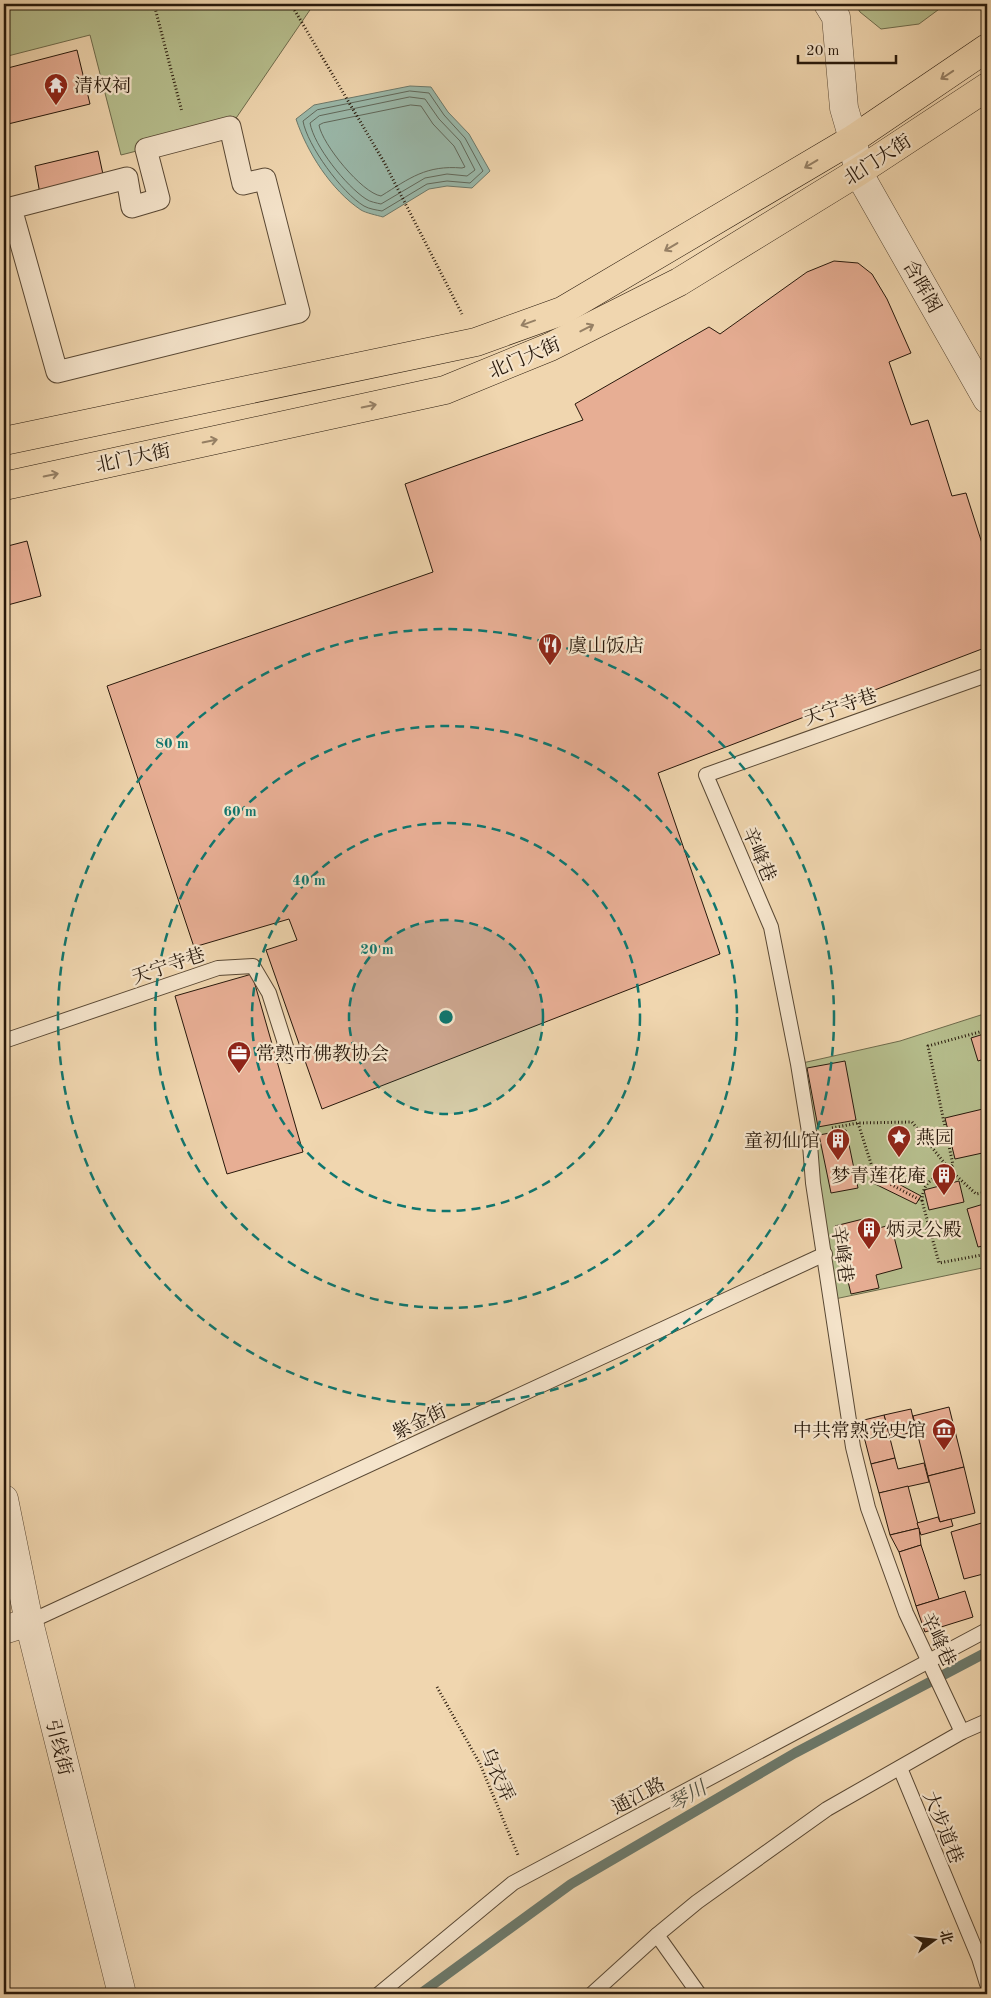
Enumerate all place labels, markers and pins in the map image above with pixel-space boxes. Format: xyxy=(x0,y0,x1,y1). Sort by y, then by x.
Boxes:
temple icon: 清权祠 xyxy=(43,72,69,106)
place label: 清权祠 xyxy=(74,75,131,97)
restaurant icon: 虞山饭店 xyxy=(537,632,563,666)
place label: 虞山饭店 xyxy=(568,635,644,657)
centre of rings xyxy=(437,1008,455,1026)
office icon: 常熟市佛教协会 xyxy=(226,1040,252,1074)
place label: 常熟市佛教协会 xyxy=(256,1043,389,1065)
place icon: 燕园 xyxy=(886,1124,912,1158)
building icon: 童初仙馆 xyxy=(825,1127,851,1161)
place label: 燕园 xyxy=(916,1128,954,1149)
place label: 童初仙馆 xyxy=(744,1130,820,1152)
building icon: 梦青莲花庵 xyxy=(931,1162,957,1196)
place label: 梦青莲花庵 xyxy=(831,1165,926,1187)
building icon: 炳灵公殿 xyxy=(856,1216,882,1250)
place label: 炳灵公殿 xyxy=(886,1220,962,1241)
museum icon: 中共常熟党史馆 xyxy=(931,1417,957,1451)
place label: 中共常熟党史馆 xyxy=(793,1420,926,1442)

